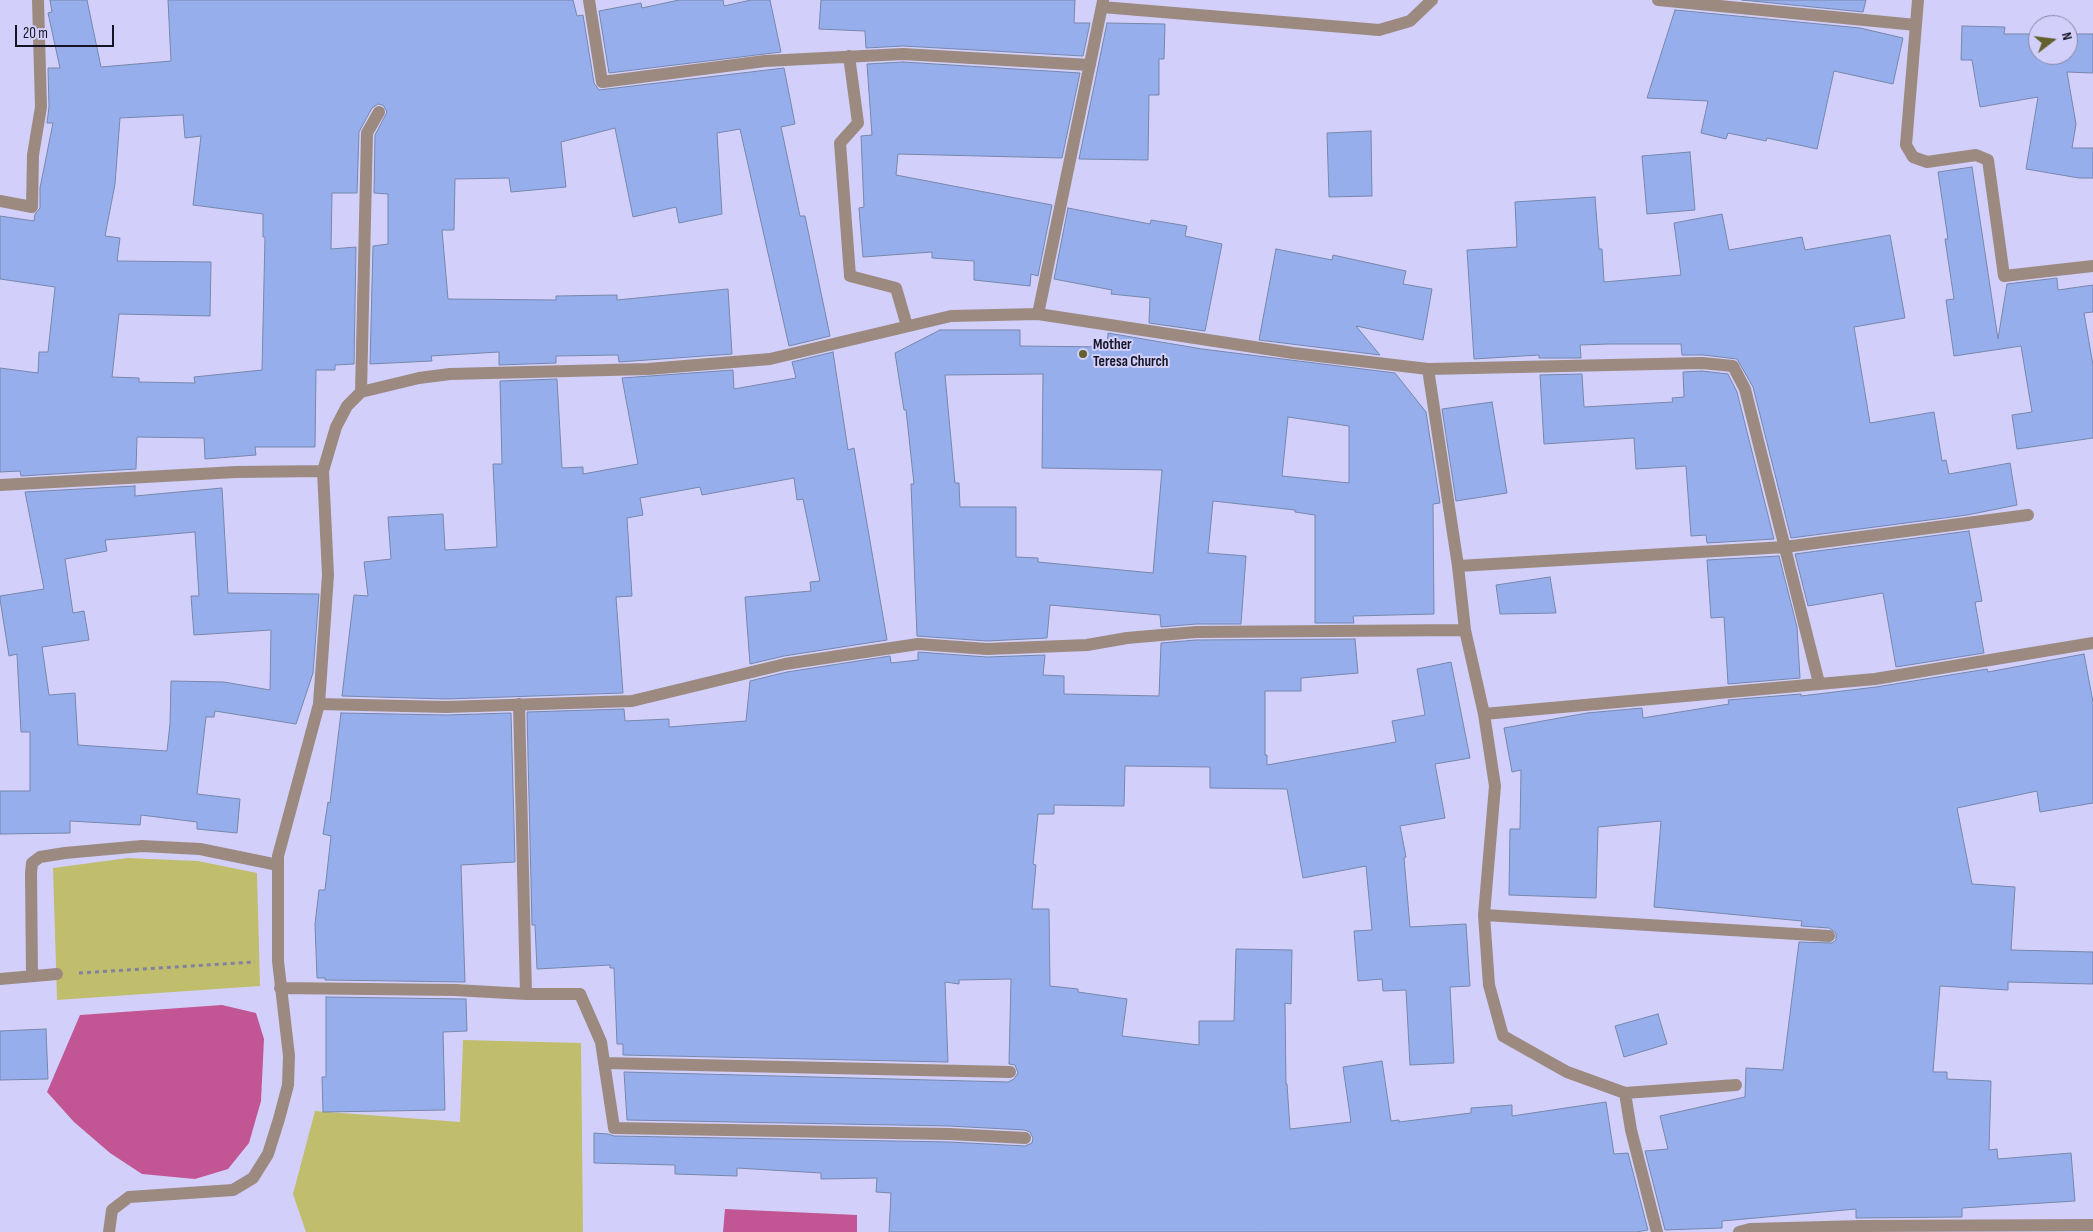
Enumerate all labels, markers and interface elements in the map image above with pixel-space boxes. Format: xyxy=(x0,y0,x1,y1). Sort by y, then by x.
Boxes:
scale bar xyxy=(18,15,116,47)
north arrow xyxy=(2028,15,2078,65)
text: 20 m xyxy=(23,24,48,43)
text: N xyxy=(2058,30,2076,42)
place label: Mother Teresa Church xyxy=(1093,336,1169,371)
marker: Mother Teresa Church xyxy=(1077,348,1089,360)

